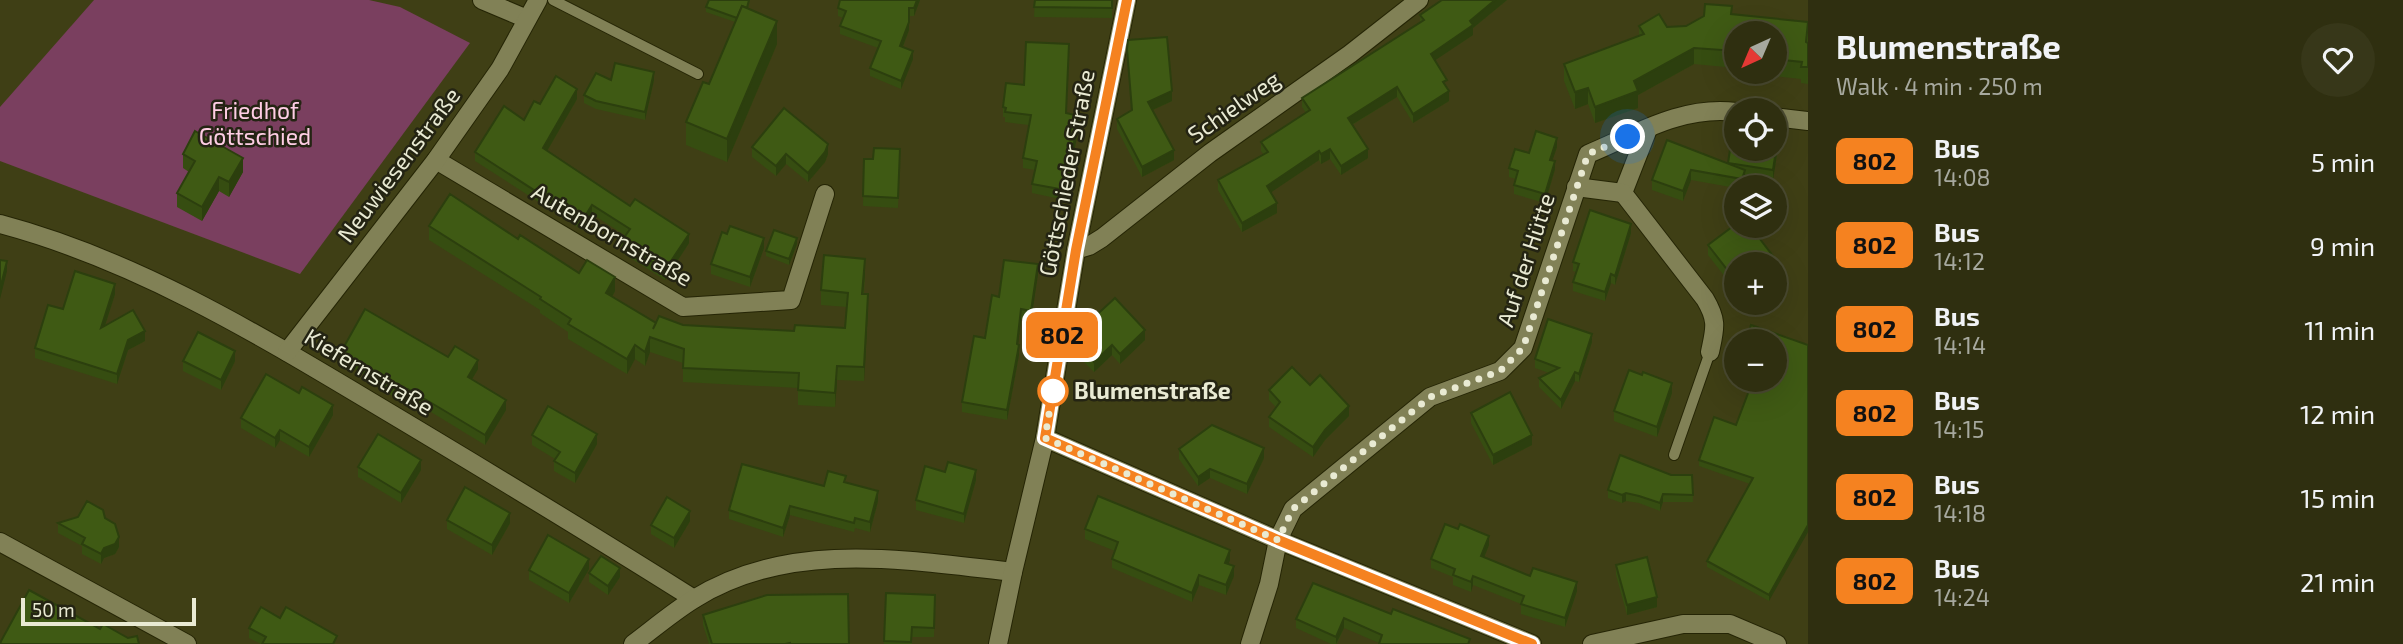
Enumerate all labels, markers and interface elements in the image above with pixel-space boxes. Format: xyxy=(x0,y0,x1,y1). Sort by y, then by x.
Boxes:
north arrow xyxy=(1724,21,1787,84)
map controls xyxy=(1724,21,1787,392)
button: heart xyxy=(2301,23,2375,97)
text: Blumenstraße xyxy=(1836,26,2061,66)
street label: Schielweg xyxy=(1182,64,1285,148)
street label: Göttschieder Straße xyxy=(1032,67,1100,279)
text: Walk · 4 min · 250 m xyxy=(1836,72,2043,100)
street label: Neuwiesenstraße xyxy=(331,82,465,247)
park label: Friedhof Göttschied xyxy=(199,96,311,150)
button: locate xyxy=(1724,98,1787,161)
your location xyxy=(1610,119,1645,154)
text: Bus xyxy=(1934,132,1980,163)
text: 802 xyxy=(1852,146,1897,175)
text: 5 min xyxy=(2311,146,2375,177)
text: 14:08 xyxy=(1934,163,1991,191)
button: layers xyxy=(1724,175,1787,238)
street label: Autenbornstraße xyxy=(527,177,698,291)
street label: Auf der Hütte xyxy=(1490,189,1560,330)
text: Bus xyxy=(1934,216,1980,247)
text: 802 xyxy=(1852,230,1897,259)
text: 9 min xyxy=(2310,230,2375,261)
text: 14:12 xyxy=(1934,247,1985,275)
button: + xyxy=(1724,252,1787,315)
text: Bus xyxy=(1934,300,1980,331)
line badge: 802 xyxy=(1022,312,1102,358)
text: 802 xyxy=(1852,314,1897,343)
text: 11 min xyxy=(2304,314,2375,345)
text: 802 xyxy=(1040,320,1084,349)
street label: Kiefernstraße xyxy=(300,322,439,421)
button: − xyxy=(1724,329,1787,392)
text: 14:14 xyxy=(1934,331,1986,359)
marker: Blumenstraße xyxy=(1038,376,1068,406)
place label: Blumenstraße xyxy=(1074,376,1231,404)
text: Bus xyxy=(1934,384,1980,415)
text: 802 xyxy=(1852,398,1897,427)
text: 12 min xyxy=(2300,398,2375,429)
text: 14:15 xyxy=(1934,415,1984,443)
text: Bus xyxy=(1934,468,1980,499)
text: 802 xyxy=(1852,482,1897,511)
text: 15 min xyxy=(2301,482,2375,513)
text: 14:18 xyxy=(1934,499,1986,527)
text: Bus xyxy=(1934,552,1980,583)
text: 802 xyxy=(1852,566,1897,595)
text: 21 min xyxy=(2300,566,2375,597)
text: 14:24 xyxy=(1934,583,1990,611)
scale bar xyxy=(21,595,196,627)
text: 50 m xyxy=(32,598,75,621)

